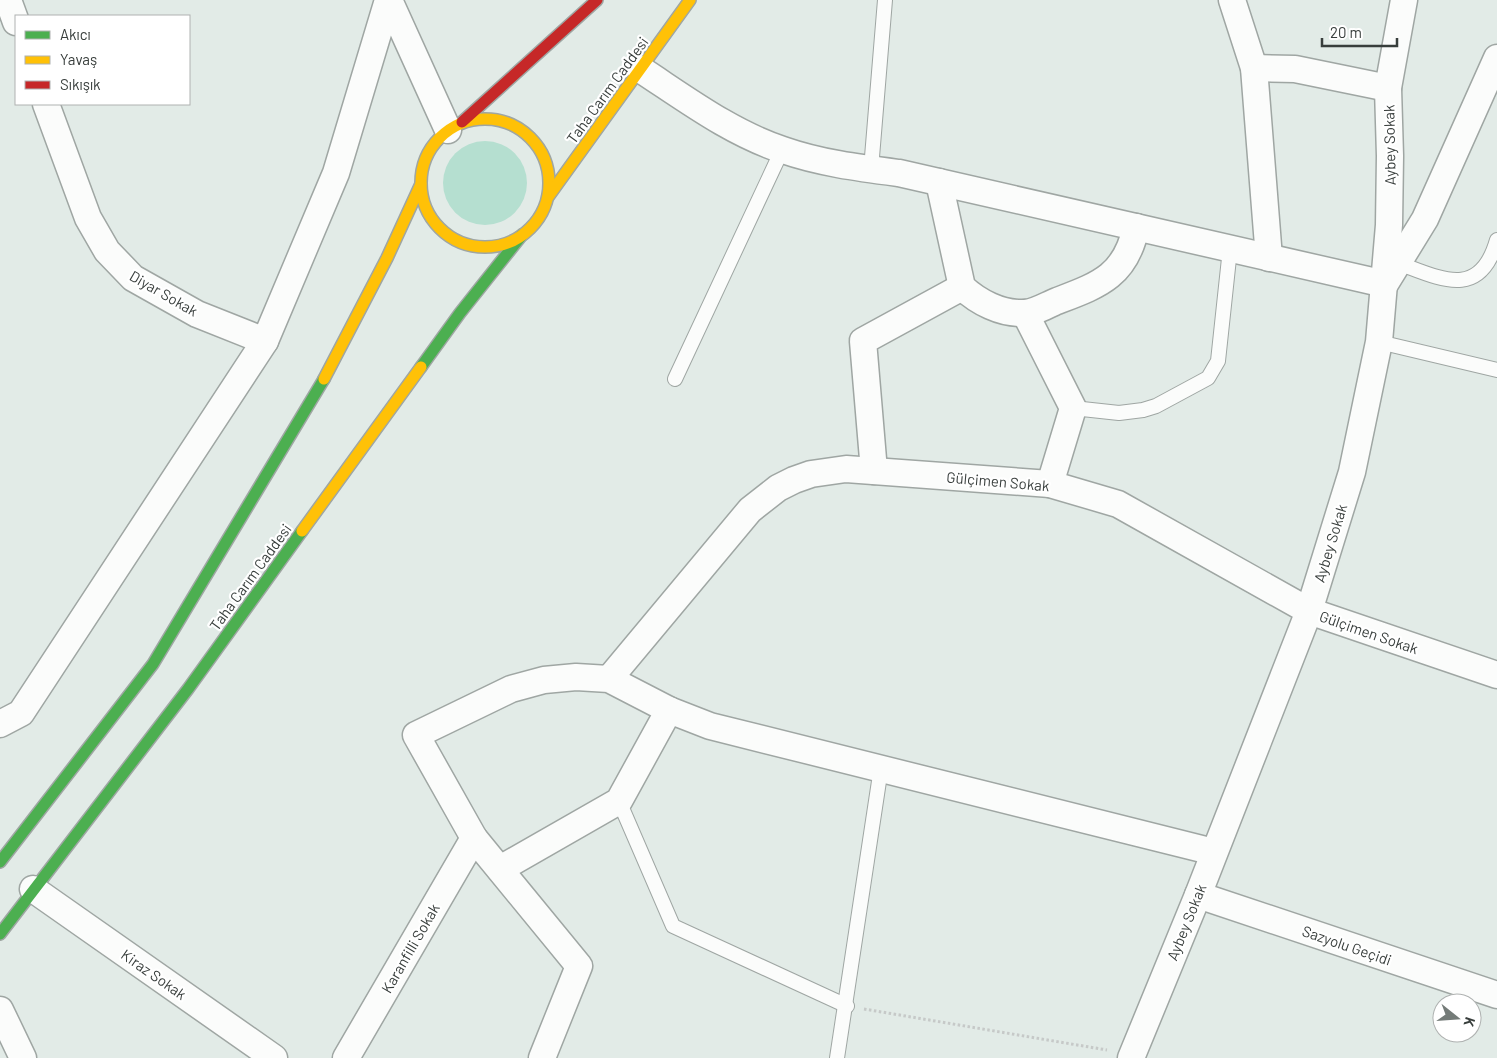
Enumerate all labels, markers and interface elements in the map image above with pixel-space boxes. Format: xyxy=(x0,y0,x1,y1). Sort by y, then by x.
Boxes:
legend xyxy=(15,15,190,105)
scale bar xyxy=(1322,15,1397,47)
text: 20 m xyxy=(1330,23,1362,41)
text: Akıcı xyxy=(60,25,91,43)
street label: Taha Carım Caddesi xyxy=(562,33,652,147)
text: Yavaş xyxy=(60,50,97,68)
text: Sıkışık xyxy=(60,75,101,93)
street label: Aybey Sokak xyxy=(1379,104,1399,186)
street label: Diyar Sokak xyxy=(127,266,202,320)
street label: Gülçimen Sokak xyxy=(946,468,1051,495)
street label: Aybey Sokak xyxy=(1310,501,1351,584)
street label: Taha Carım Caddesi xyxy=(205,520,295,634)
street label: Gülçimen Sokak xyxy=(1317,607,1421,657)
street label: Aybey Sokak xyxy=(1163,881,1210,963)
street label: Karanfilli Sokak xyxy=(377,900,443,996)
street label: Sazyolu Geçidi xyxy=(1300,921,1394,969)
street label: Kiraz Sokak xyxy=(118,945,190,1003)
north arrow xyxy=(1432,993,1482,1043)
text: K xyxy=(1460,1015,1479,1029)

